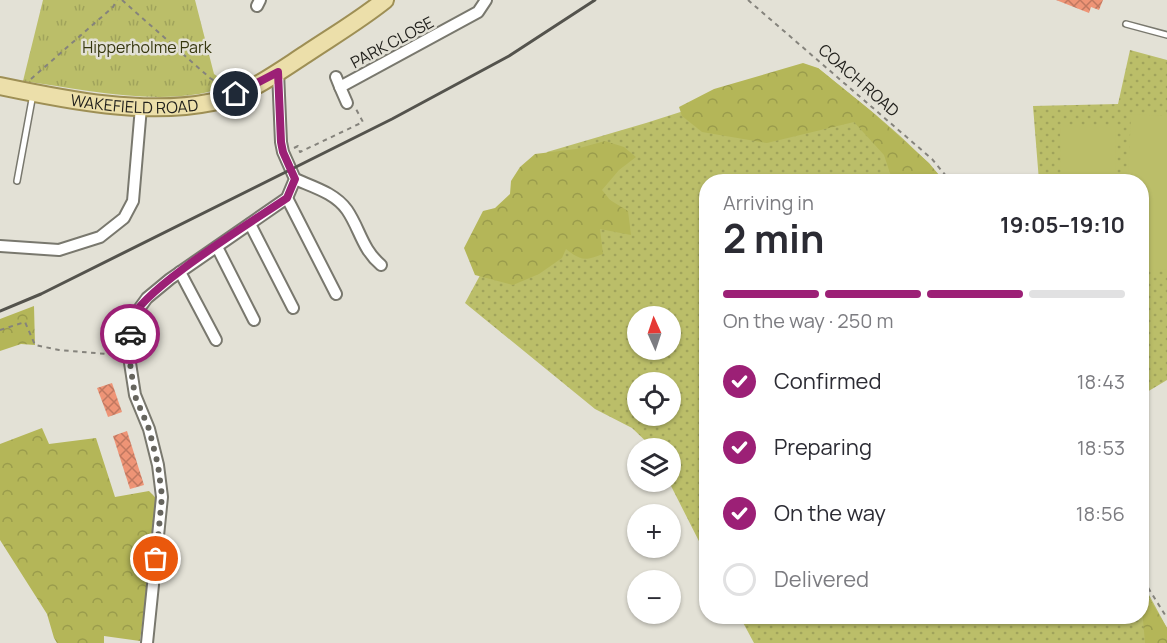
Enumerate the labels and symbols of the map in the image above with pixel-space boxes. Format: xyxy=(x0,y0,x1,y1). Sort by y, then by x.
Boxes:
street label: PARK CLOSE xyxy=(347,11,437,73)
park label: Hipperholme Park xyxy=(82,36,213,58)
street label: COACH ROAD xyxy=(814,39,904,121)
pin xyxy=(210,68,261,119)
street label: WAKEFIELD ROAD xyxy=(69,89,200,118)
courier xyxy=(100,304,160,364)
north arrow xyxy=(627,306,681,360)
pin xyxy=(130,533,181,584)

